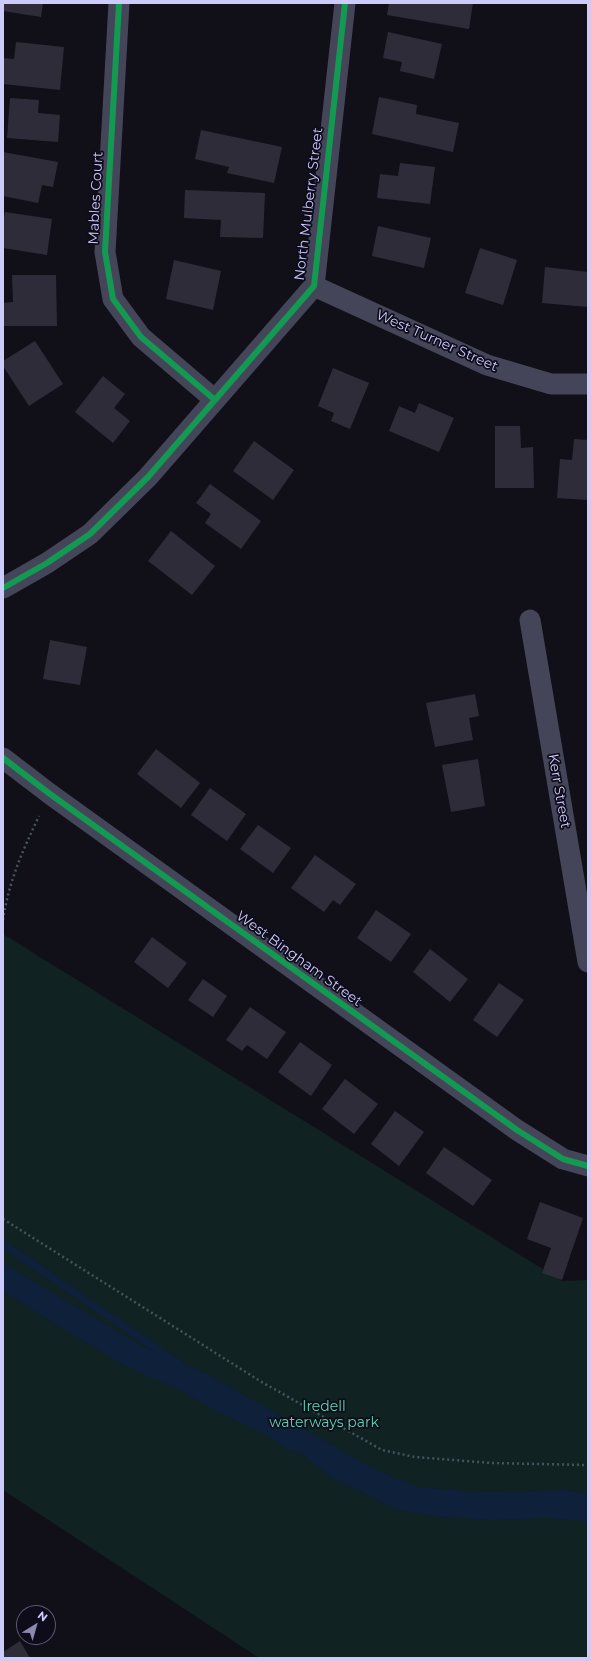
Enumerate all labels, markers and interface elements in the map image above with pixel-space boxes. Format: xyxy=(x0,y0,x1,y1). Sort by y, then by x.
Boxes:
street label: North Mulberry Street xyxy=(291,127,327,281)
street label: Mables Court xyxy=(85,151,107,245)
street label: West Turner Street xyxy=(373,307,501,375)
street label: Kerr Street xyxy=(544,753,574,829)
street label: West Bingham Street xyxy=(233,908,365,1010)
park label: Iredell waterways park xyxy=(269,1399,379,1432)
north arrow xyxy=(16,1605,56,1645)
text: N xyxy=(35,1608,50,1624)

